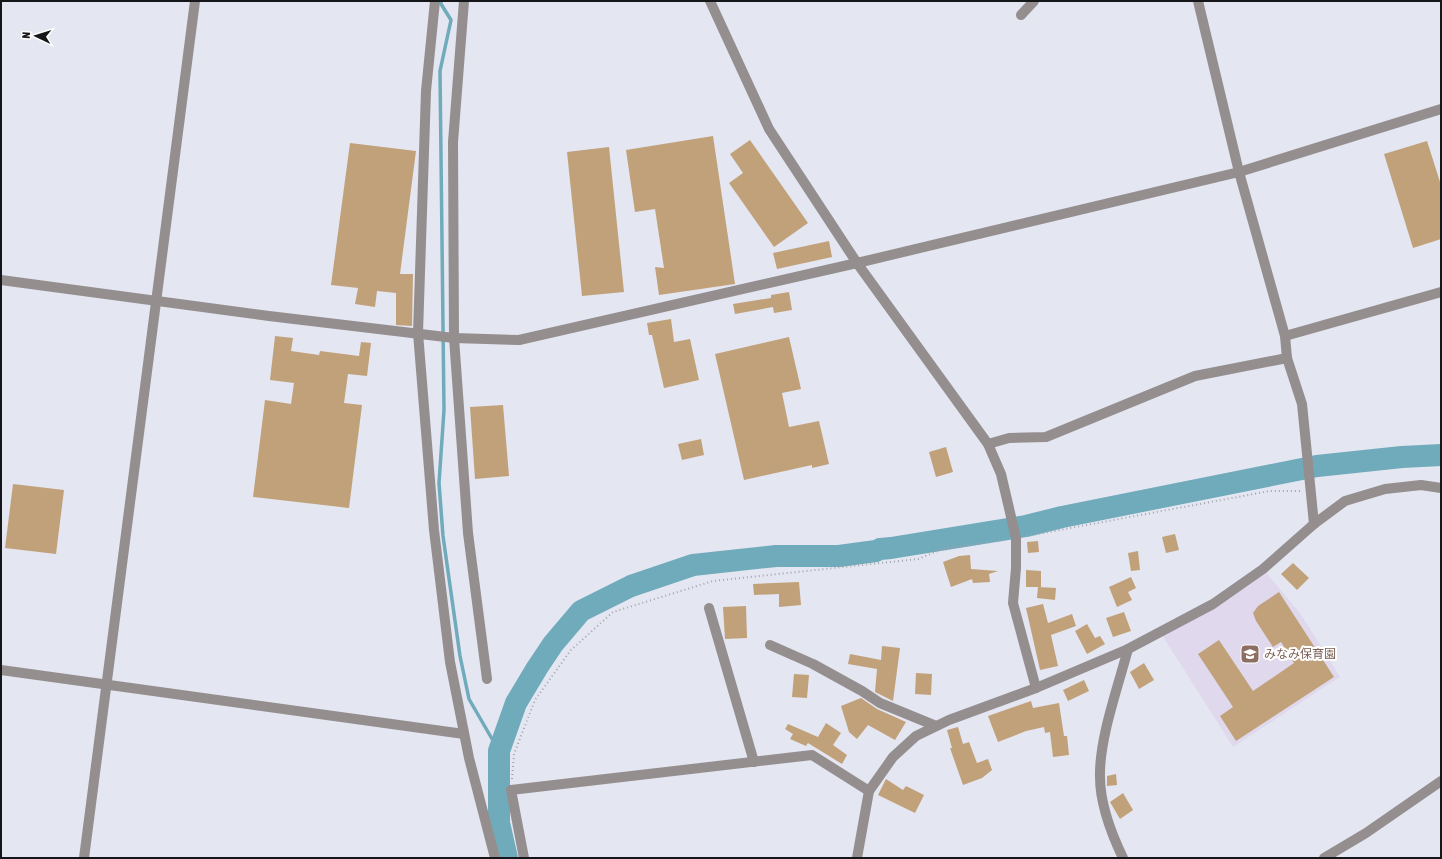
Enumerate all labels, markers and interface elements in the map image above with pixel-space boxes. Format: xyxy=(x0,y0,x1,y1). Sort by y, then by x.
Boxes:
north arrow xyxy=(16,16,56,56)
text: N xyxy=(20,32,32,39)
school or university icon: みなみ保育園 xyxy=(1239,643,1261,665)
place label: みなみ保育園 xyxy=(1264,647,1336,661)

